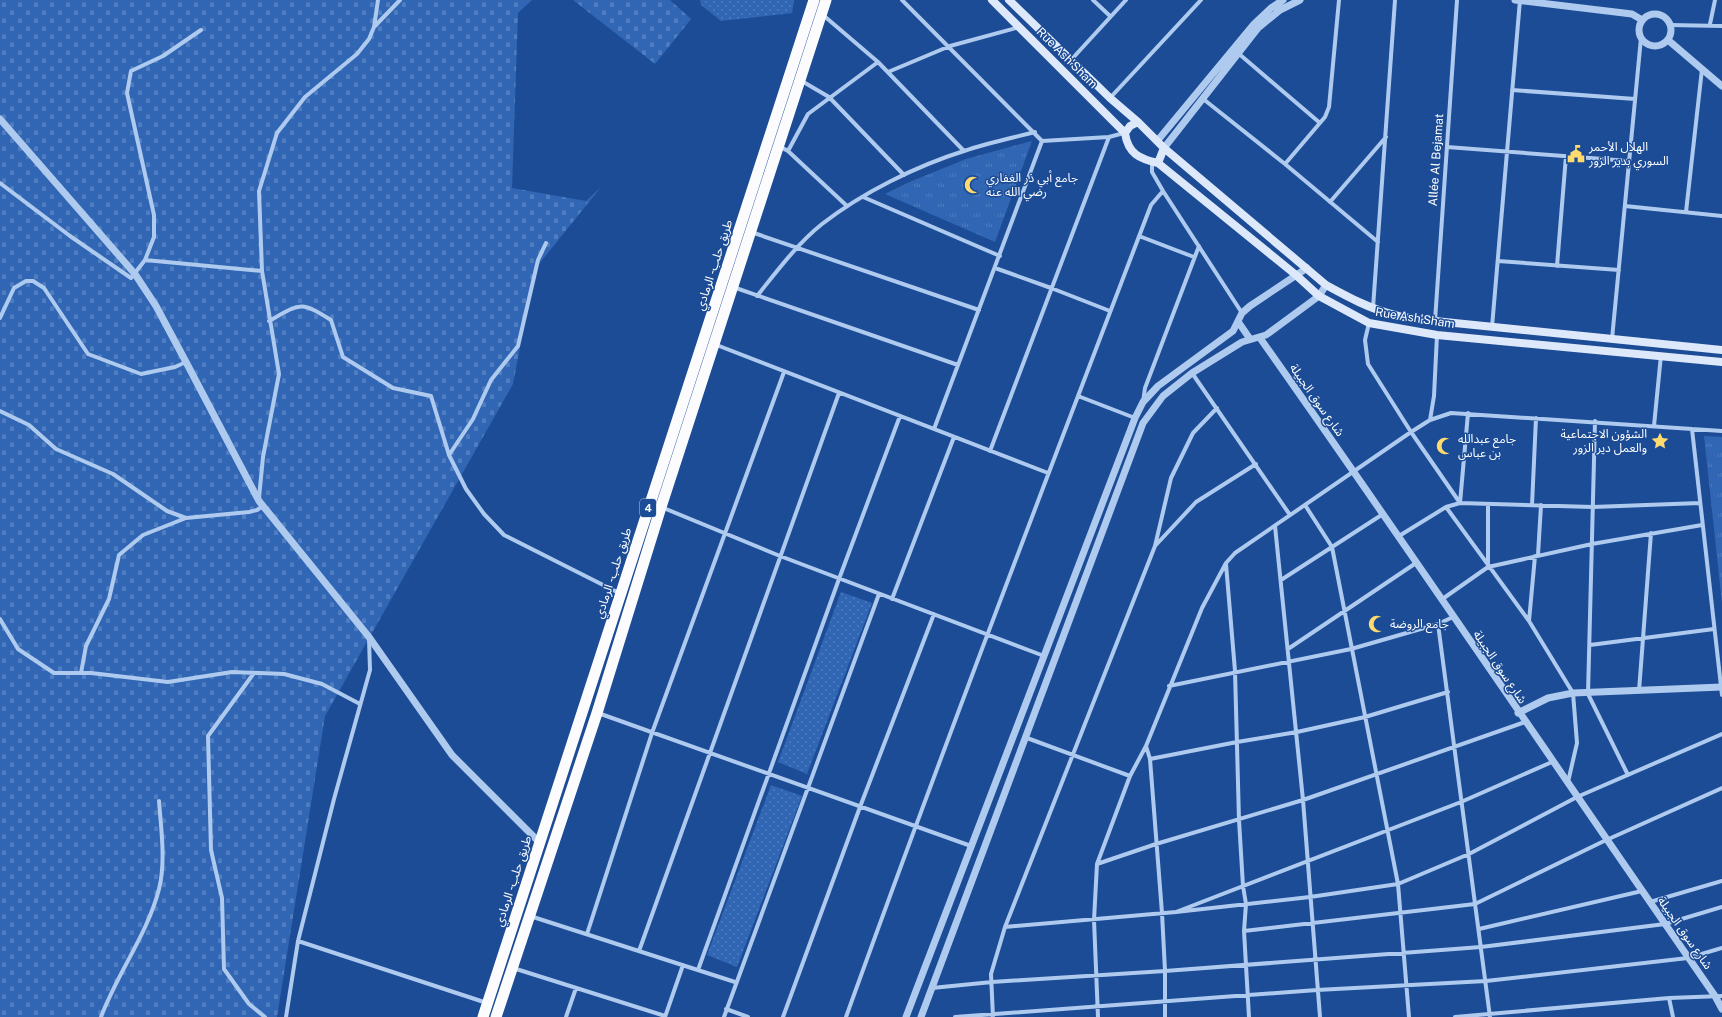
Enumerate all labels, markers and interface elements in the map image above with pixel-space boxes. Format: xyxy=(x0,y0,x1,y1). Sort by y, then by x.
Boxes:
street label: Rue Ash'Sham xyxy=(1034,25,1100,91)
street label: Allée Al Bejamat xyxy=(1426,113,1446,207)
place label: الهلال الأحمر السوري بدير الزور xyxy=(1588,140,1669,171)
public building icon: الهلال الأحمر السوري بدير الزور xyxy=(1566,144,1586,164)
place label: جامع أبي ذر الغفاري رضي الله عنه xyxy=(986,170,1078,202)
mosque icon: جامع أبي ذر الغفاري رضي الله عنه xyxy=(963,175,983,195)
street label: طريق حلب - الرمادي xyxy=(693,218,738,313)
street label: Rue Ash'Sham xyxy=(1374,305,1456,331)
street label: شارع سوق الجبيلة xyxy=(1285,361,1347,440)
place label: الشؤون الاجتماعية والعمل دير الزور xyxy=(1561,427,1647,455)
place icon: الشؤون الاجتماعية والعمل دير الزور xyxy=(1650,431,1670,451)
place label: جامع عبدالله بن عباس xyxy=(1458,432,1516,460)
mosque icon: جامع عبدالله بن عباس xyxy=(1435,436,1455,456)
road number: 4 xyxy=(640,499,656,517)
street label: طريق حلب - الرمادي xyxy=(592,526,637,621)
mosque icon: جامع الروضة xyxy=(1367,614,1387,634)
place label: جامع الروضة xyxy=(1390,617,1449,633)
street label: شارع سوق الجبيلة xyxy=(1469,628,1530,707)
street label: طريق حلب - الرمادي xyxy=(492,834,537,929)
street label: شارع سوق الجبيلة xyxy=(1653,894,1715,973)

